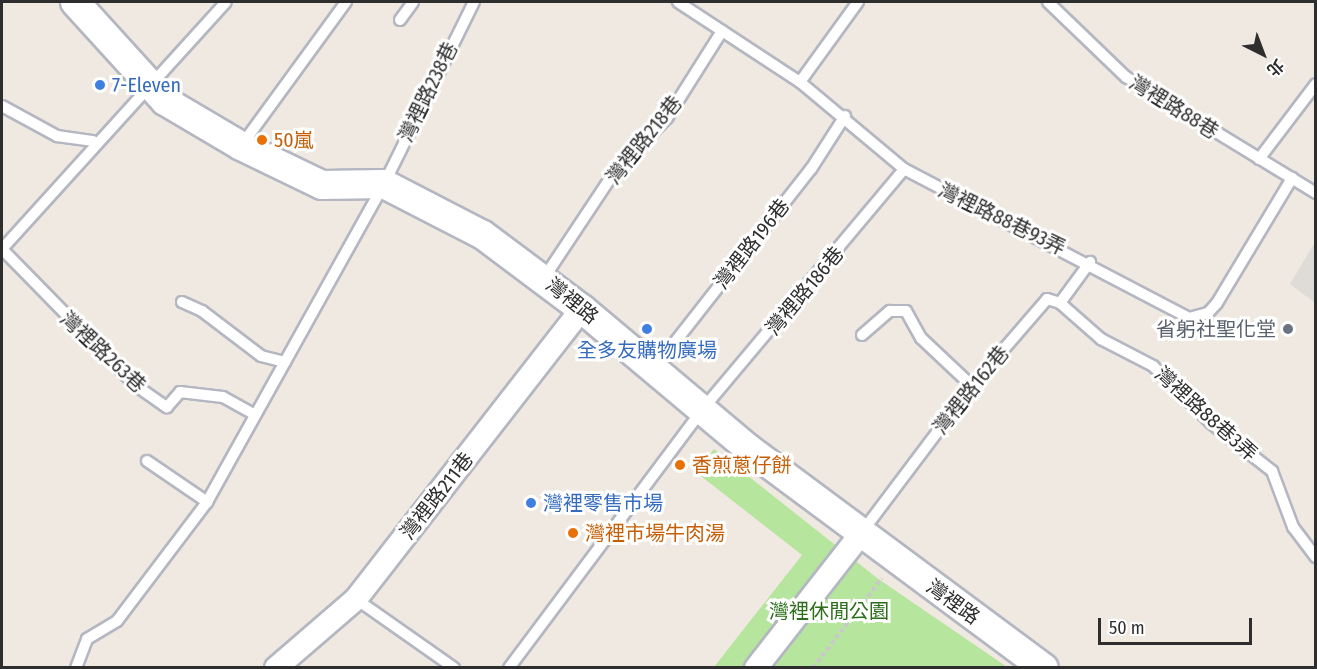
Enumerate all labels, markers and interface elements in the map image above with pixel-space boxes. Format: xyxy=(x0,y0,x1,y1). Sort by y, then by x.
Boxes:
north arrow xyxy=(1233,24,1293,84)
street label: 灣裡路238巷 xyxy=(394,38,462,146)
text: 北 xyxy=(1263,55,1288,80)
street label: 灣裡路88巷 xyxy=(1125,70,1223,144)
place label: 7-Eleven xyxy=(112,73,181,97)
marker: 7-Eleven xyxy=(93,78,107,92)
street label: 灣裡路218巷 xyxy=(601,91,687,189)
place label: 50嵐 xyxy=(274,128,314,152)
marker: 50嵐 xyxy=(255,133,269,147)
street label: 灣裡路88巷93弄 xyxy=(935,178,1069,260)
street label: 灣裡路196巷 xyxy=(709,194,795,294)
street label: 灣裡路186巷 xyxy=(761,242,849,340)
street label: 灣裡路 xyxy=(541,273,603,329)
street label: 灣裡路263巷 xyxy=(55,307,151,397)
place label: 省躬社聖化堂 xyxy=(1156,317,1276,341)
marker: 全多友購物廣場 xyxy=(640,322,654,336)
marker: 省躬社聖化堂 xyxy=(1281,322,1295,336)
place label: 全多友購物廣場 xyxy=(577,338,717,362)
street label: 灣裡路162巷 xyxy=(928,341,1014,439)
street label: 灣裡路88巷3弄 xyxy=(1150,362,1262,466)
street label: 灣裡路211巷 xyxy=(396,448,478,544)
place label: 香煎蔥仔餅 xyxy=(692,453,792,477)
marker: 香煎蔥仔餅 xyxy=(673,458,687,472)
place label: 灣裡零售市場 xyxy=(543,491,663,515)
marker: 灣裡零售市場 xyxy=(524,496,538,510)
place label: 灣裡市場牛肉湯 xyxy=(585,521,725,545)
marker: 灣裡市場牛肉湯 xyxy=(566,526,580,540)
street label: 灣裡路 xyxy=(922,575,984,629)
park label: 灣裡休閒公園 xyxy=(769,599,889,623)
scale bar xyxy=(1101,606,1256,644)
text: 50 m xyxy=(1109,617,1145,639)

